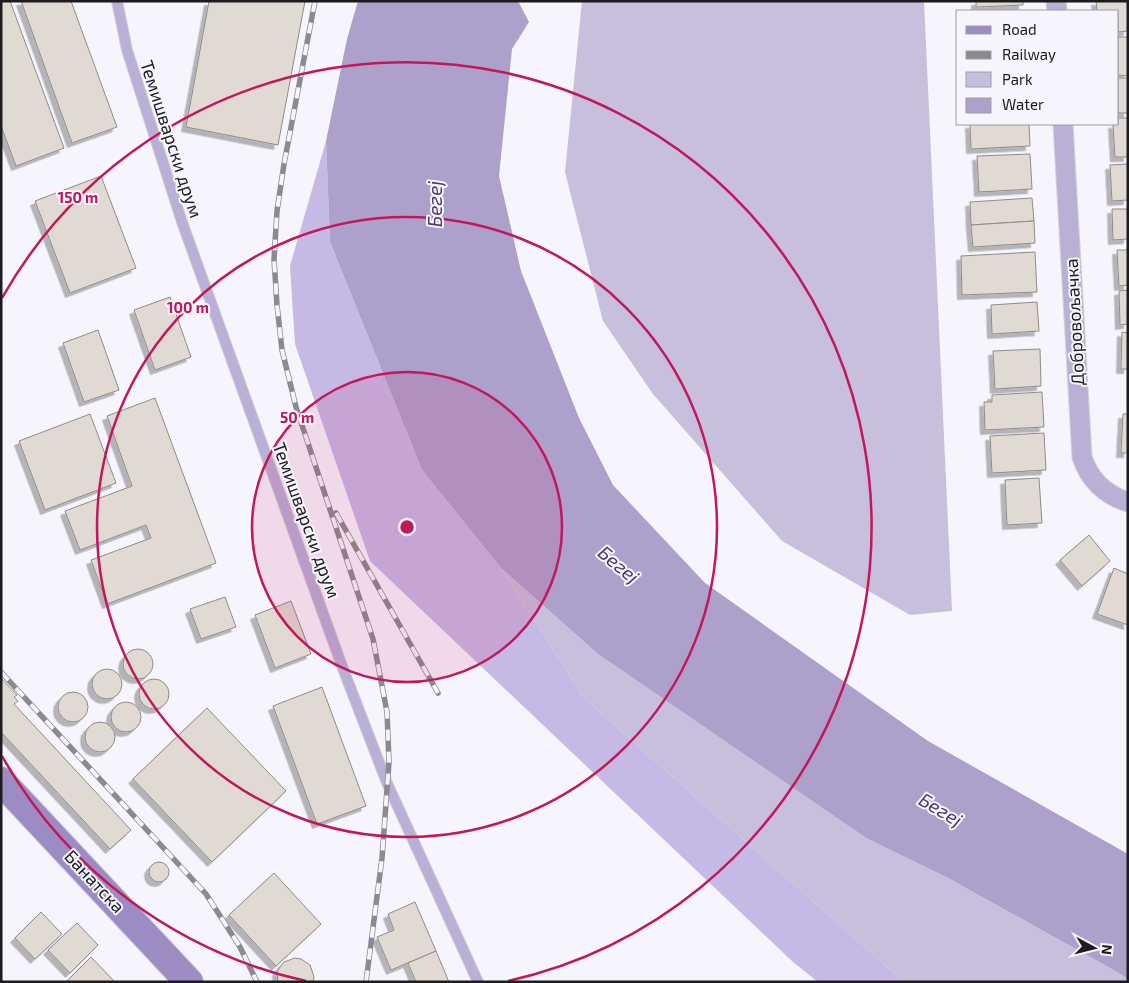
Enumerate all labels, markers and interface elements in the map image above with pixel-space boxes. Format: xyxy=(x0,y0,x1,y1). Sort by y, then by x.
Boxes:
legend xyxy=(956,10,1119,125)
text: Road xyxy=(1002,20,1037,38)
text: Railway xyxy=(1002,45,1056,63)
street label: Темишварски друм xyxy=(136,58,208,220)
text: Park xyxy=(1002,70,1033,88)
text: Water xyxy=(1002,95,1044,113)
water label: Бегеј xyxy=(423,181,446,227)
text: 150 m xyxy=(58,188,98,206)
street label: Добровољачка xyxy=(1060,258,1088,386)
text: 100 m xyxy=(167,298,209,316)
text: 50 m xyxy=(280,408,314,426)
street label: Темишварски друм xyxy=(269,439,345,601)
centre of rings xyxy=(398,518,416,536)
water label: Бегеј xyxy=(594,540,644,588)
water label: Бегеј xyxy=(915,787,967,831)
street label: Банатска xyxy=(60,845,130,917)
north arrow xyxy=(1069,923,1119,973)
text: N xyxy=(1098,944,1116,956)

